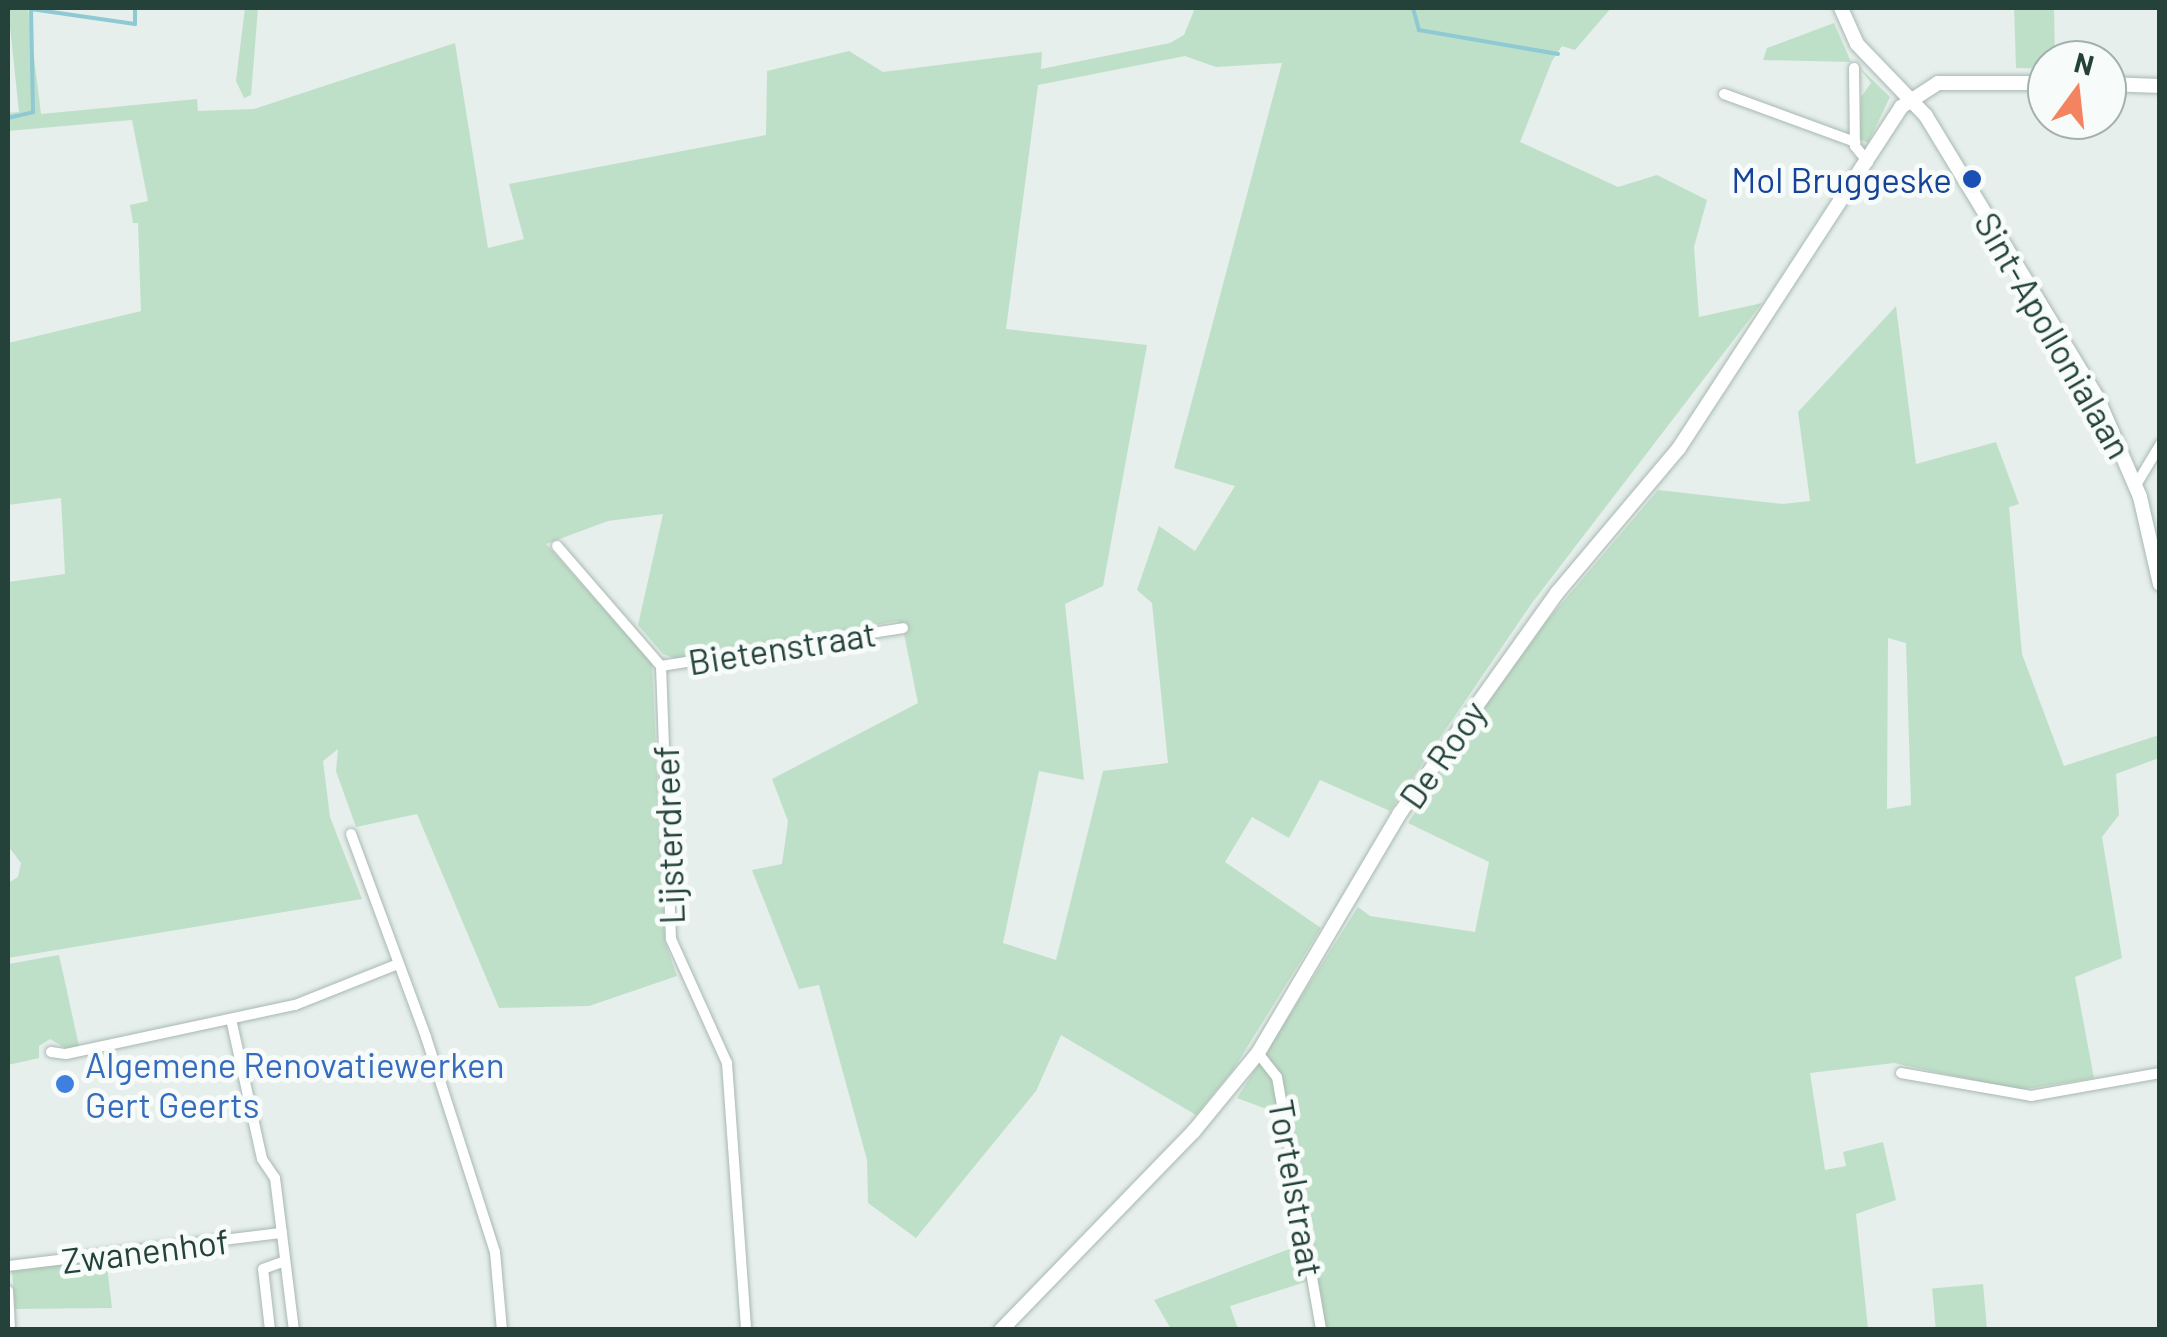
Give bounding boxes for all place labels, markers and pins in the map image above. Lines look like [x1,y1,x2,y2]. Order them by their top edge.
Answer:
place label: Mol Bruggeske [1731,158,1952,200]
marker: Mol Bruggeske [1961,168,1983,190]
place label: Algemene Renovatiewerken Gert Geerts [85,1043,505,1125]
marker: Algemene Renovatiewerken Gert Geerts [54,1073,76,1095]

